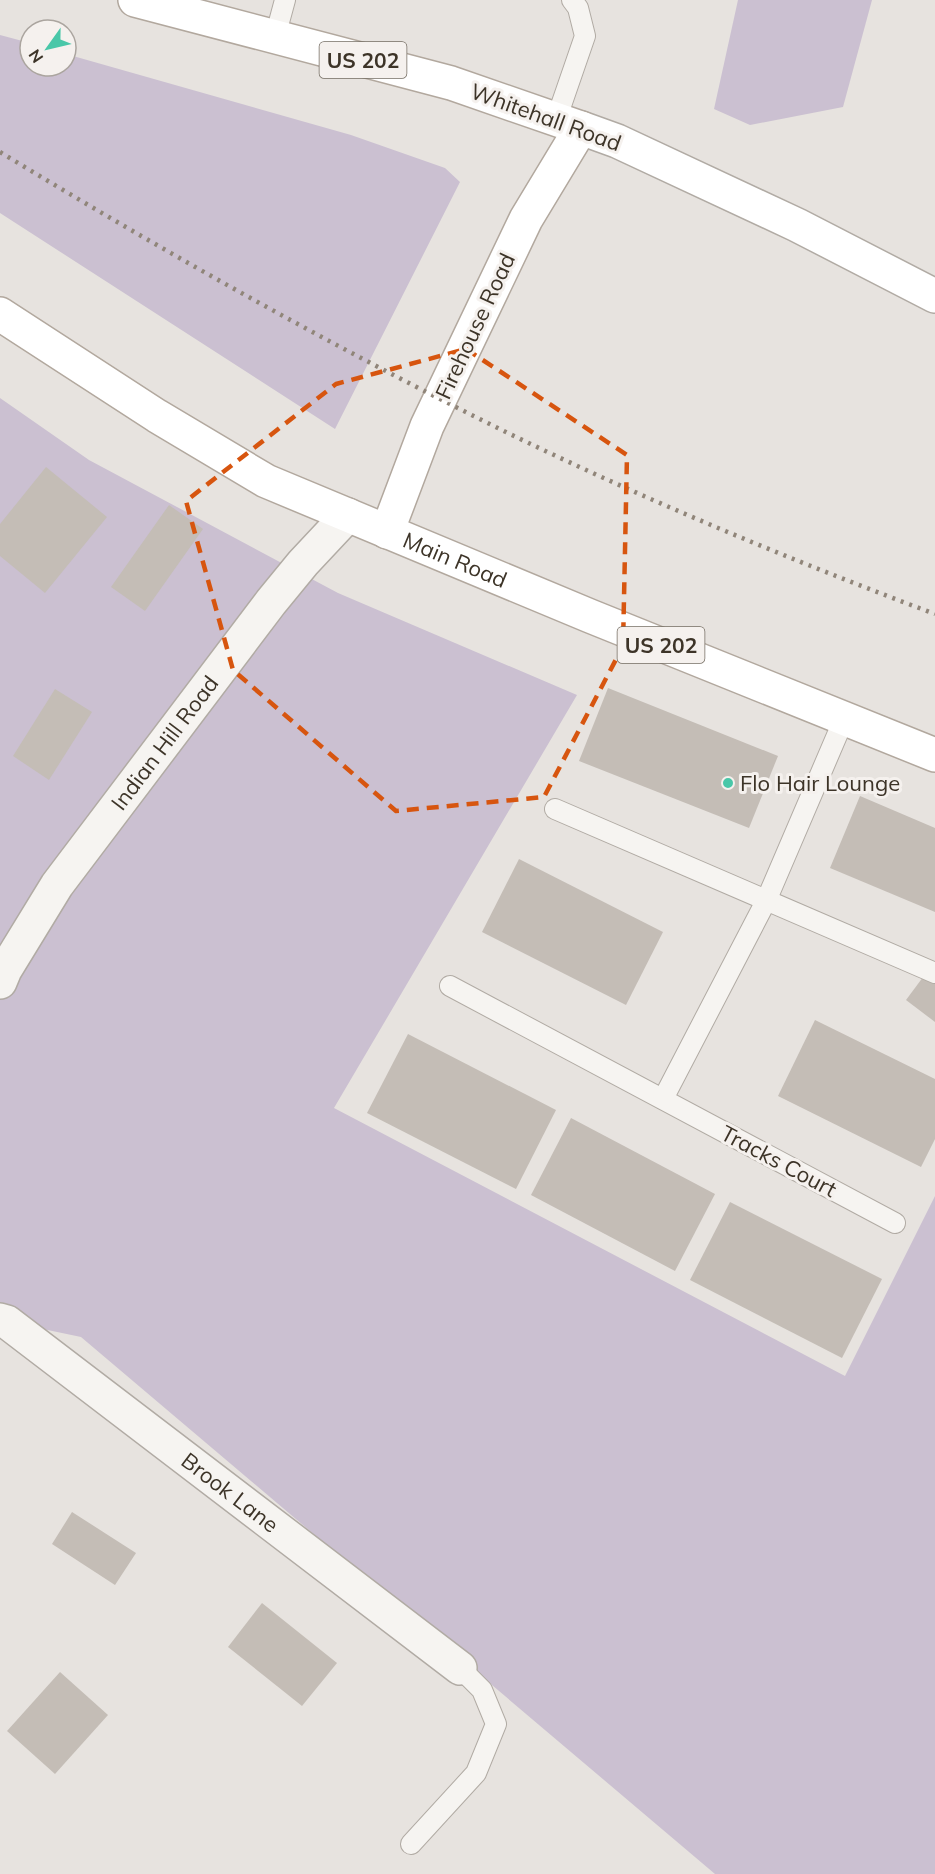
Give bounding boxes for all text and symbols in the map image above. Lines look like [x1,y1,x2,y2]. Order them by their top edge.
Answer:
north arrow [18,18,78,78]
road number: US 202 [320,42,406,78]
text: N [24,46,47,67]
street label: Whitehall Road [467,77,625,157]
street label: Firehouse Road [429,248,521,404]
street label: Main Road [399,526,511,594]
road number: US 202 [618,627,704,663]
street label: Indian Hill Road [105,670,224,815]
place label: Flo Hair Lounge [740,769,900,797]
marker: Flo Hair Lounge [721,776,735,790]
street label: Tracks Court [716,1119,842,1203]
street label: Brook Lane [176,1446,284,1538]

